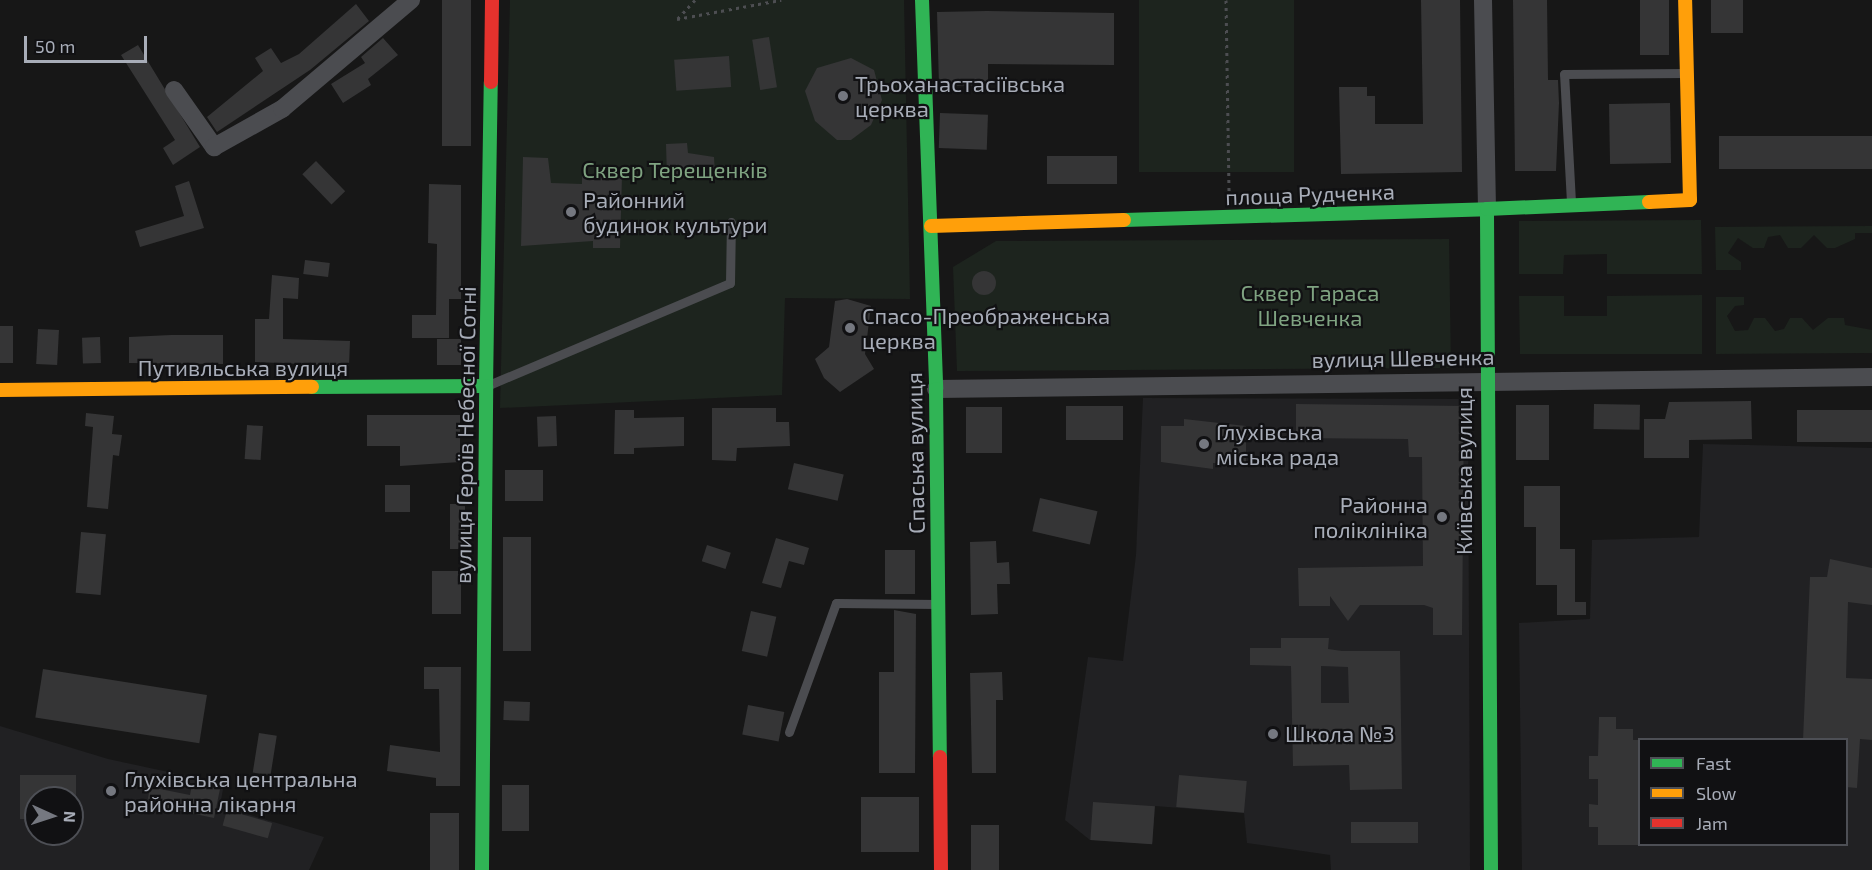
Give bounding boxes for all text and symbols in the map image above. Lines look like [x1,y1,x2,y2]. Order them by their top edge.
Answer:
scale bar [27,24,150,62]
text: 50 m [35,35,75,57]
place label: Трьоханастасіївська церква [855,70,1065,122]
marker: Трьоханастасіївська церква [836,89,850,103]
park label: Сквер Терещенків [582,157,768,183]
street label: площа Рудченка [1225,178,1395,210]
place label: Районний будинок культури [583,186,767,237]
marker: Районний будинок культури [564,205,578,219]
park label: Сквер Тараса Шевченка [1241,279,1379,330]
street label: вулиця Героїв Небесної Сотні [449,286,481,584]
place label: Спасо-Преображенська церква [862,302,1110,354]
marker: Спасо-Преображенська церква [843,321,857,335]
street label: вулиця Шевченка [1311,343,1495,373]
street label: Путивльська вулиця [138,355,348,381]
street label: Спаська вулиця [900,372,930,534]
street label: Київська вулиця [1451,387,1477,555]
place label: Глухівська міська рада [1216,418,1339,470]
marker: Глухівська міська рада [1197,437,1211,451]
place label: Районна поліклініка [1313,491,1428,542]
marker: Районна поліклініка [1433,508,1451,526]
place label: Школа №3 [1285,721,1395,747]
marker: Школа №3 [1266,727,1280,741]
legend [1638,738,1848,846]
text: Fast [1696,752,1731,774]
place label: Глухівська центральна районна лікарня [124,765,358,816]
marker: Глухівська центральна районна лікарня [102,782,120,800]
text: Slow [1696,782,1736,804]
north arrow [24,786,84,846]
text: N [61,811,80,823]
text: Jam [1696,812,1728,834]

